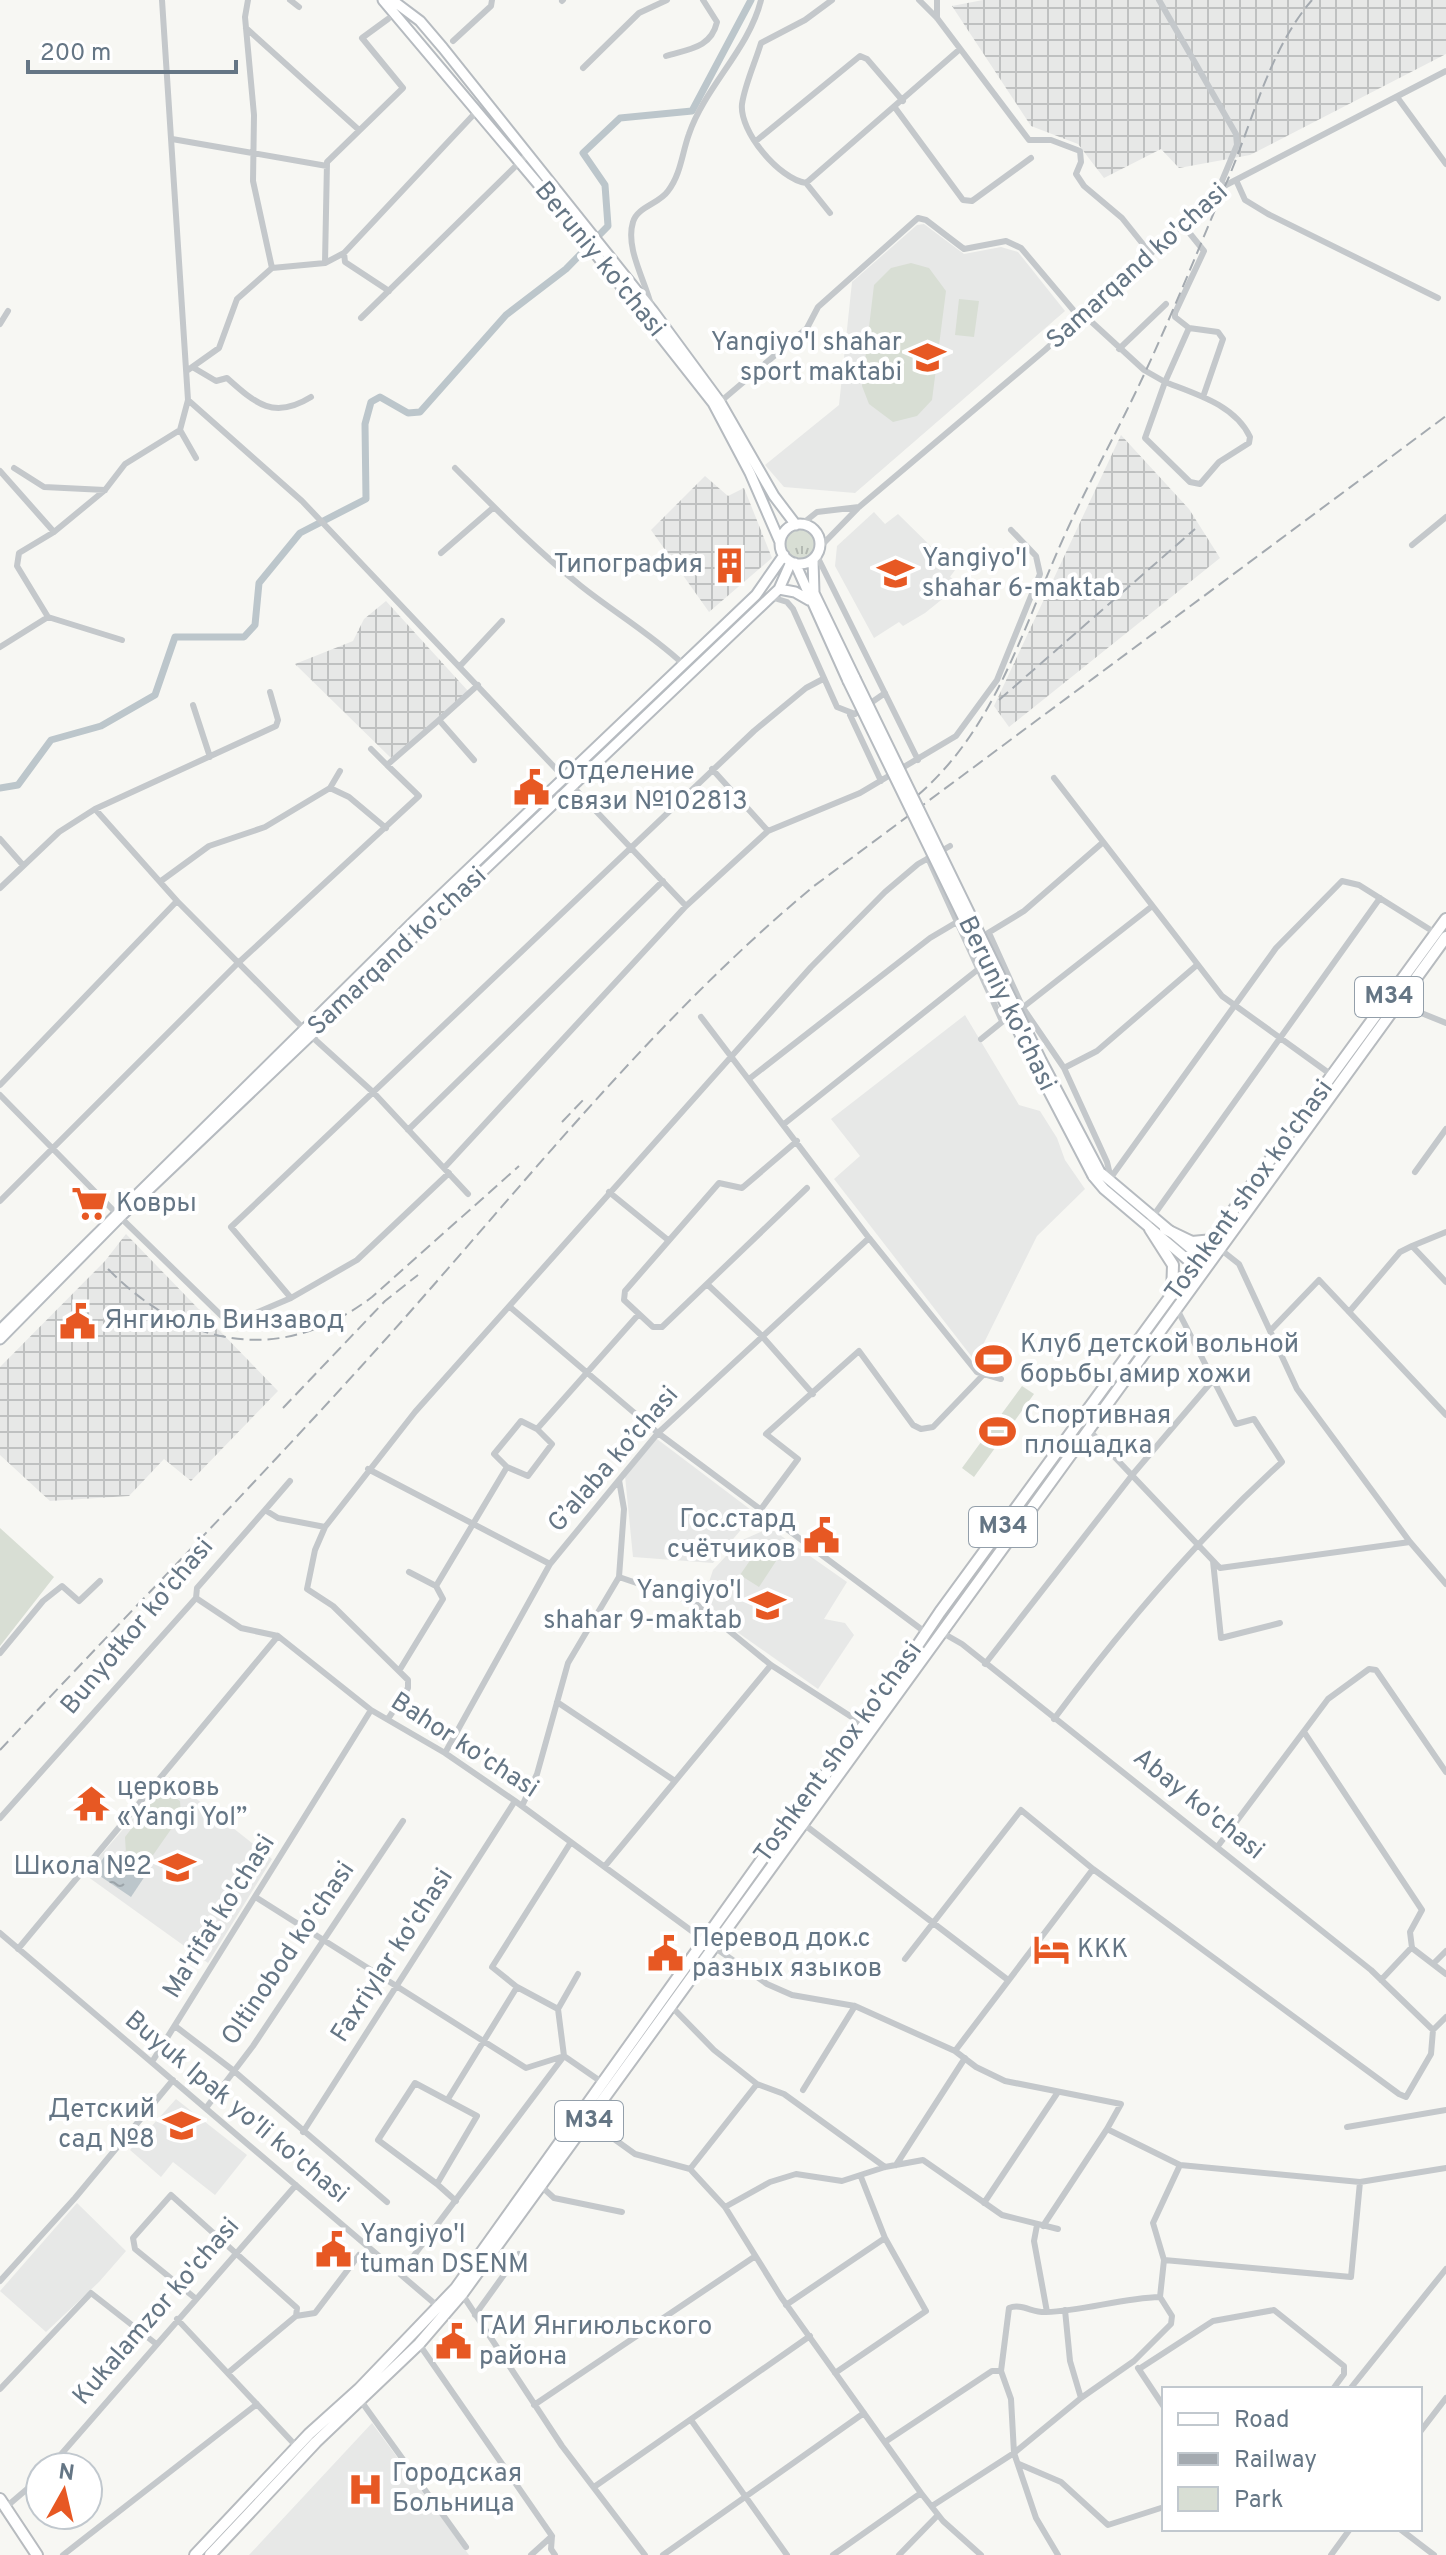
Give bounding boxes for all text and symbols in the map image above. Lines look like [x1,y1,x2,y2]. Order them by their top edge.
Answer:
scale bar [28,24,236,74]
text: 200 m [40,39,111,69]
street label: Beruniy ko'chasi [526,176,672,344]
street label: Samarqand ko'chasi [1040,177,1236,357]
place label: Yangiyo'l shahar sport maktabi [711,327,902,390]
school or university icon: Yangiyo'l shahar sport maktabi [909,339,947,377]
place label: Yangiyo'l shahar 6-maktab [922,543,1121,606]
building icon: Типография [710,546,748,584]
place label: Типография [554,549,703,582]
school or university icon: Yangiyo'l shahar 6-maktab [877,555,915,593]
place label: Отделение связи №102813 [557,756,748,819]
public building icon: Отделение связи №102813 [512,768,550,806]
street label: Samarqand ko'chasi [301,860,495,1044]
street label: Beruniy ko'chasi [949,911,1063,1097]
road number: M34 [1355,977,1423,1017]
street label: Toshkent shox ko'chasi [1159,1074,1341,1308]
supermarket icon: Ковры [71,1185,109,1223]
place label: Ковры [116,1188,197,1221]
public building icon: Янгиюль Винзавод [59,1302,97,1340]
place label: Янгиюль Винзавод [104,1305,344,1338]
place label: Клуб детской вольной борьбы амир хожи [1020,1329,1299,1392]
sports icon: Клуб детской вольной борьбы амир хожи [975,1341,1013,1379]
street label: G’alaba ko’chasi [541,1380,687,1540]
place label: Спортивная площадка [1024,1400,1171,1463]
sports icon: Спортивная площадка [979,1412,1017,1450]
place label: Гос.стард счётчиков [667,1504,796,1567]
road number: M34 [969,1507,1037,1547]
public building icon: Гос.стард счётчиков [803,1516,841,1554]
street label: Bunyotkor ko'chasi [54,1532,222,1722]
place label: Yangiyo'l shahar 9-maktab [543,1575,742,1638]
school or university icon: Yangiyo'l shahar 9-maktab [749,1587,787,1625]
street label: Toshkent shox ko'chasi [748,1636,930,1870]
street label: Bahor ko'chasi [384,1686,544,1806]
street label: Abay ko'chasi [1126,1742,1270,1868]
place label: церковь «Yangi Yol” [117,1772,247,1835]
temple icon: церковь «Yangi Yol” [72,1784,110,1822]
street label: Ma'rifat ko'chasi [156,1829,284,2005]
school or university icon: Школа №2 [159,1848,197,1886]
place label: Школа №2 [14,1851,152,1884]
street label: Oltinobod ko'chasi [215,1856,363,2052]
street label: Faxriylar ko'chasi [324,1863,462,2049]
place label: Перевод док.с разных языков [692,1923,882,1986]
hotel icon: ККК [1032,1931,1070,1969]
place label: ККК [1077,1934,1128,1967]
public building icon: Перевод док.с разных языков [647,1935,685,1973]
street label: Buyuk Ipak yo'li ko'chasi [117,2004,355,2212]
place label: Детский сад №8 [48,2094,155,2157]
road number: M34 [555,2101,623,2141]
school or university icon: Детский сад №8 [162,2106,200,2144]
street label: Kukalamzor ko'chasi [66,2211,248,2413]
place label: Yangiyo'l tuman DSENM [360,2219,529,2282]
public building icon: Yangiyo'l tuman DSENM [315,2231,353,2269]
place label: ГАИ Янгиюльского района [479,2311,712,2374]
public building icon: ГАИ Янгиюльского района [434,2323,472,2361]
legend [1162,2387,1422,2531]
text: Road [1234,2406,1290,2436]
text: Railway [1234,2446,1317,2476]
north arrow [24,2451,104,2531]
place label: Городская Больница [392,2458,522,2521]
text: N [57,2459,76,2488]
hospital icon: Городская Больница [347,2470,385,2508]
text: Park [1234,2486,1284,2516]

